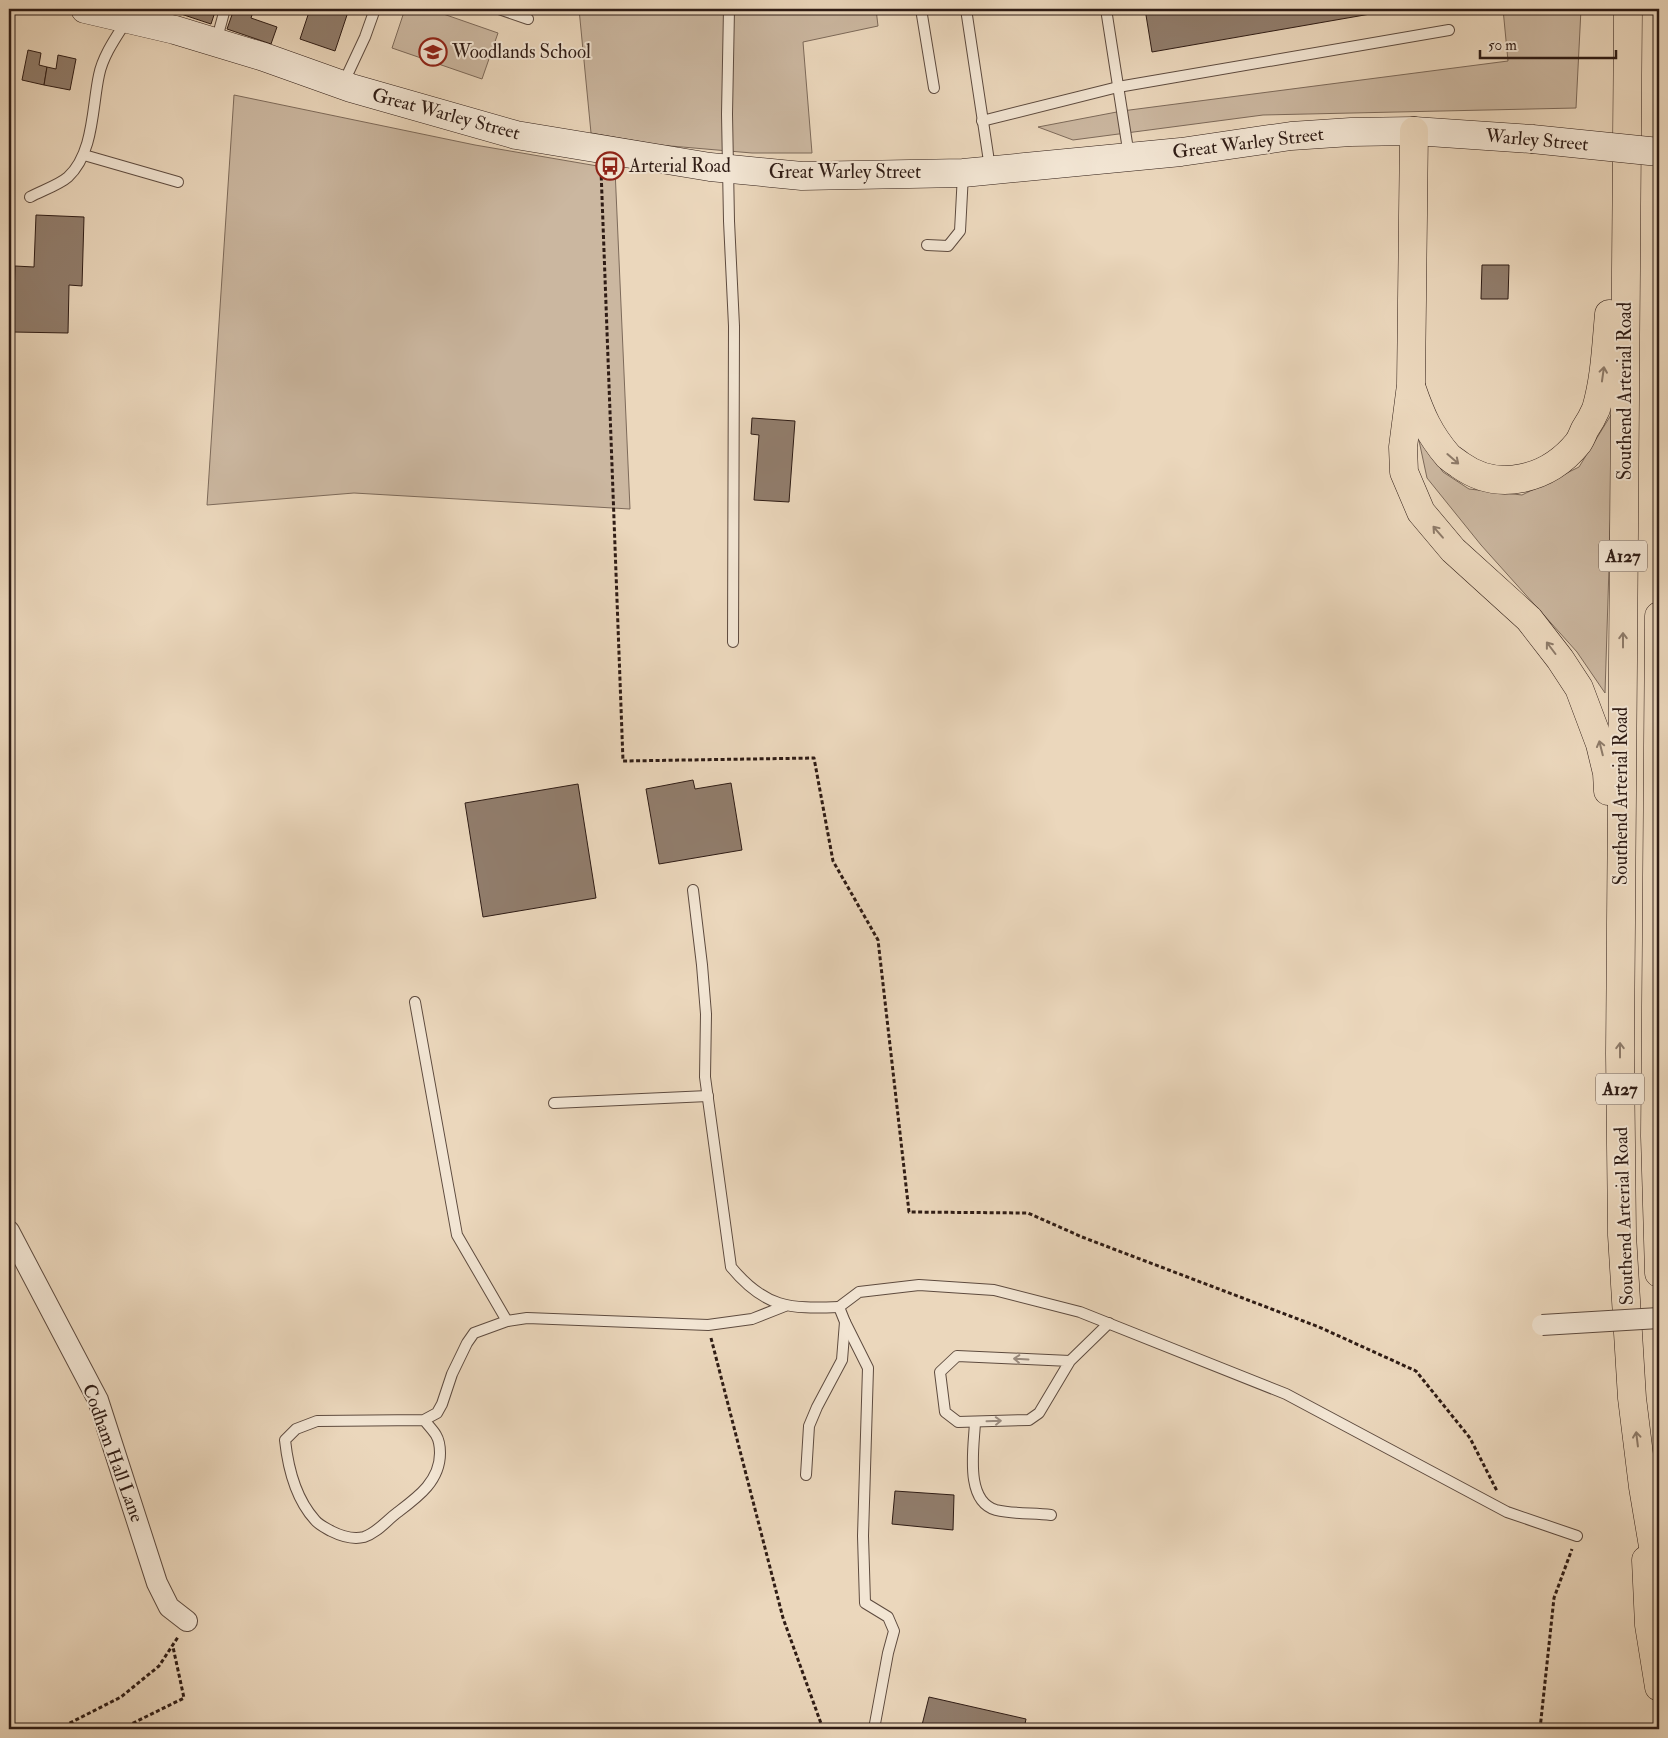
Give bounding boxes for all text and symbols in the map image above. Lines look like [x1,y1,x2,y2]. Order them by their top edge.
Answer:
scale bar [1480,28,1617,60]
text: 50 m [1488,36,1517,55]
school or university icon: Woodlands School [418,37,448,67]
place label: Woodlands School [451,40,591,64]
street label: Great Warley Street [369,83,523,145]
street label: Great Warley Street [1171,122,1325,164]
street label: Warley Street [1483,123,1590,156]
bus stop icon: Arterial Road [595,151,625,181]
place label: Arterial Road [628,154,731,178]
street label: Great Warley Street [769,160,921,184]
street label: Southend Arterial Road [1613,301,1637,480]
one-way arrow [1598,367,1608,383]
one-way arrow [1446,453,1459,464]
one-way arrow [1432,526,1443,539]
road number: A127 [1599,540,1647,572]
one-way arrow [1618,632,1627,648]
one-way arrow [1546,641,1556,655]
street label: Southend Arterial Road [1609,706,1633,885]
one-way arrow [1596,741,1605,757]
one-way arrow [1615,1042,1625,1058]
road number: A127 [1596,1074,1644,1104]
street label: Southend Arterial Road [1609,1126,1639,1306]
one-way arrow [1013,1354,1029,1363]
street label: Codham Hall Lane [77,1381,149,1525]
one-way arrow [985,1416,1001,1426]
one-way arrow [1632,1431,1642,1447]

